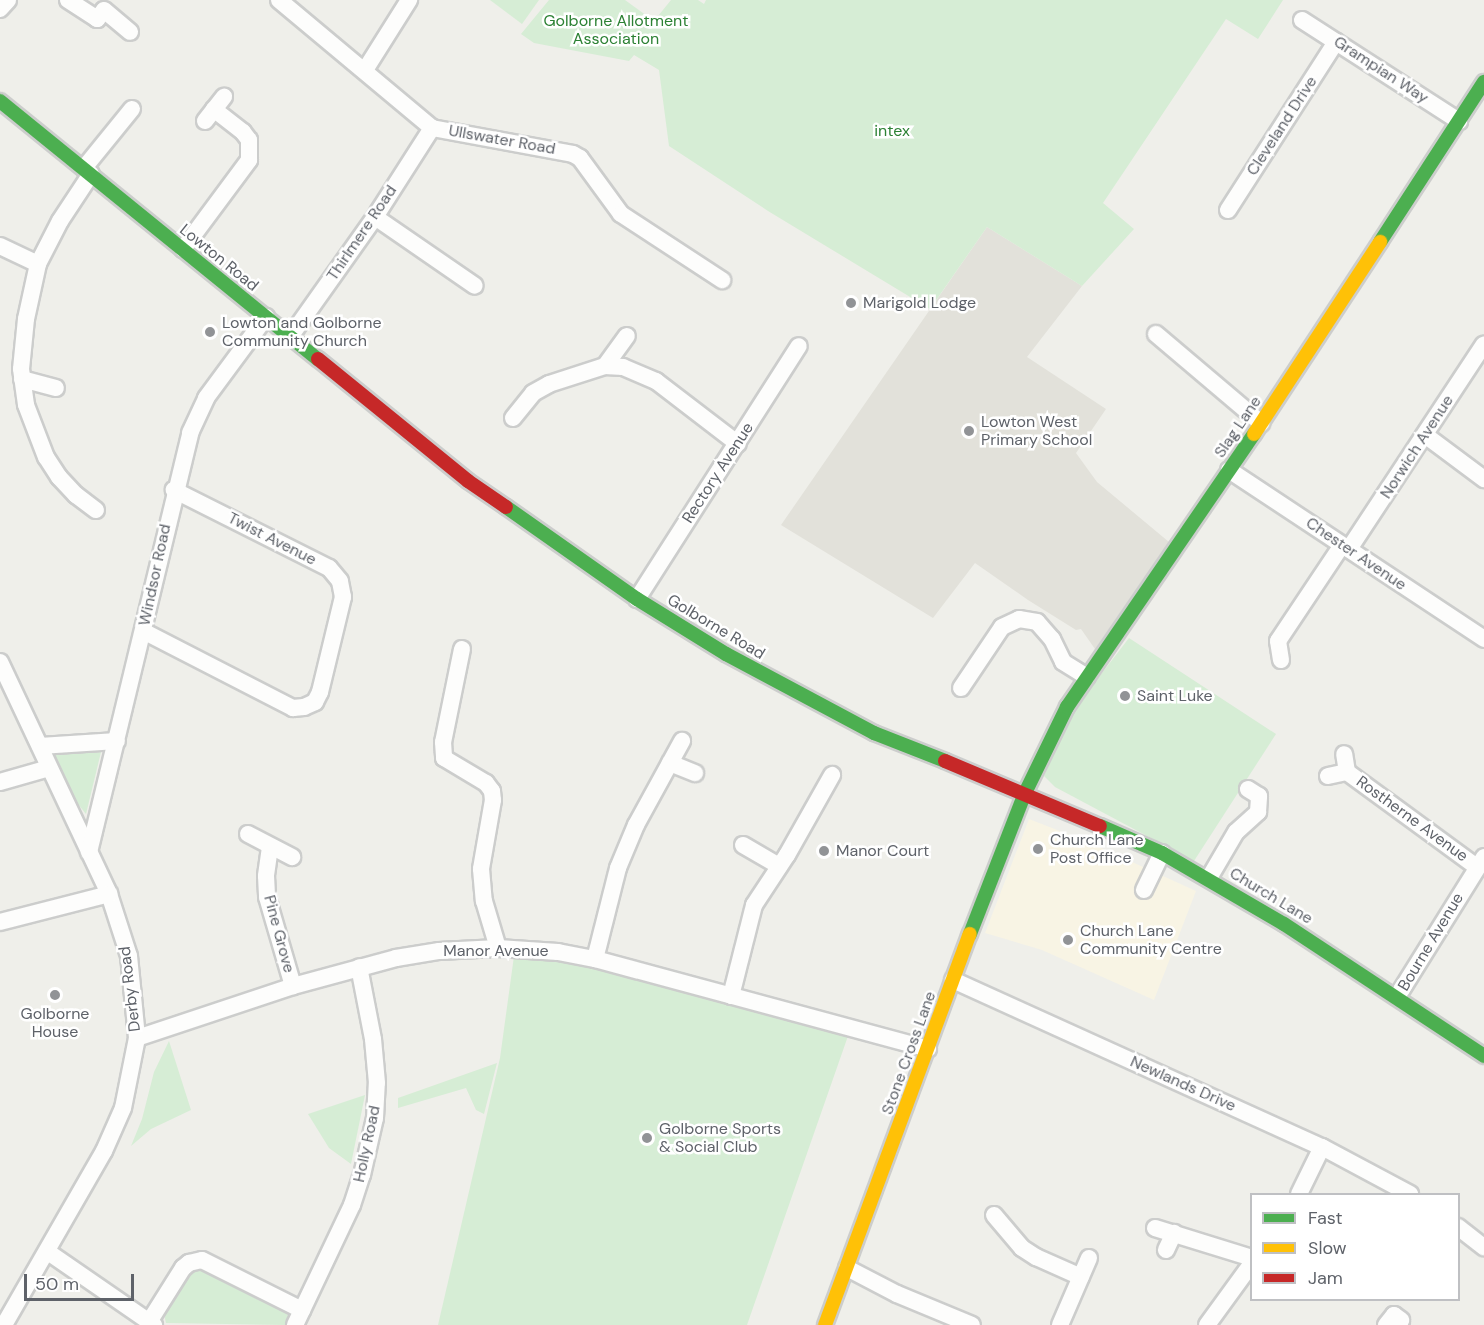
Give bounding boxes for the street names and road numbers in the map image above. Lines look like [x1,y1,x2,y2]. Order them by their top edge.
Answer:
street label: Grampian Way [1330,32,1432,108]
street label: Cleveland Drive [1243,73,1321,179]
street label: Ullswater Road [447,121,557,159]
street label: Thirlmere Road [323,182,401,284]
street label: Lowton Road [176,220,262,296]
street label: Norwich Avenue [1376,392,1458,502]
street label: Slag Lane [1210,393,1266,461]
street label: Rectory Avenue [678,419,758,527]
street label: Twist Avenue [225,508,319,570]
street label: Chester Avenue [1302,513,1410,595]
street label: Windsor Road [135,522,175,628]
street label: Golborne Road [664,590,768,664]
street label: Rostherne Avenue [1352,772,1472,866]
street label: Church Lane [1226,864,1316,928]
street label: Bourne Avenue [1394,889,1468,995]
street label: Pine Grove [259,893,299,975]
street label: Manor Avenue [443,941,549,961]
street label: Derby Road [115,945,145,1033]
street label: Stone Cross Lane [878,989,940,1117]
street label: Newlands Drive [1127,1052,1239,1116]
street label: Holly Road [350,1104,384,1184]

